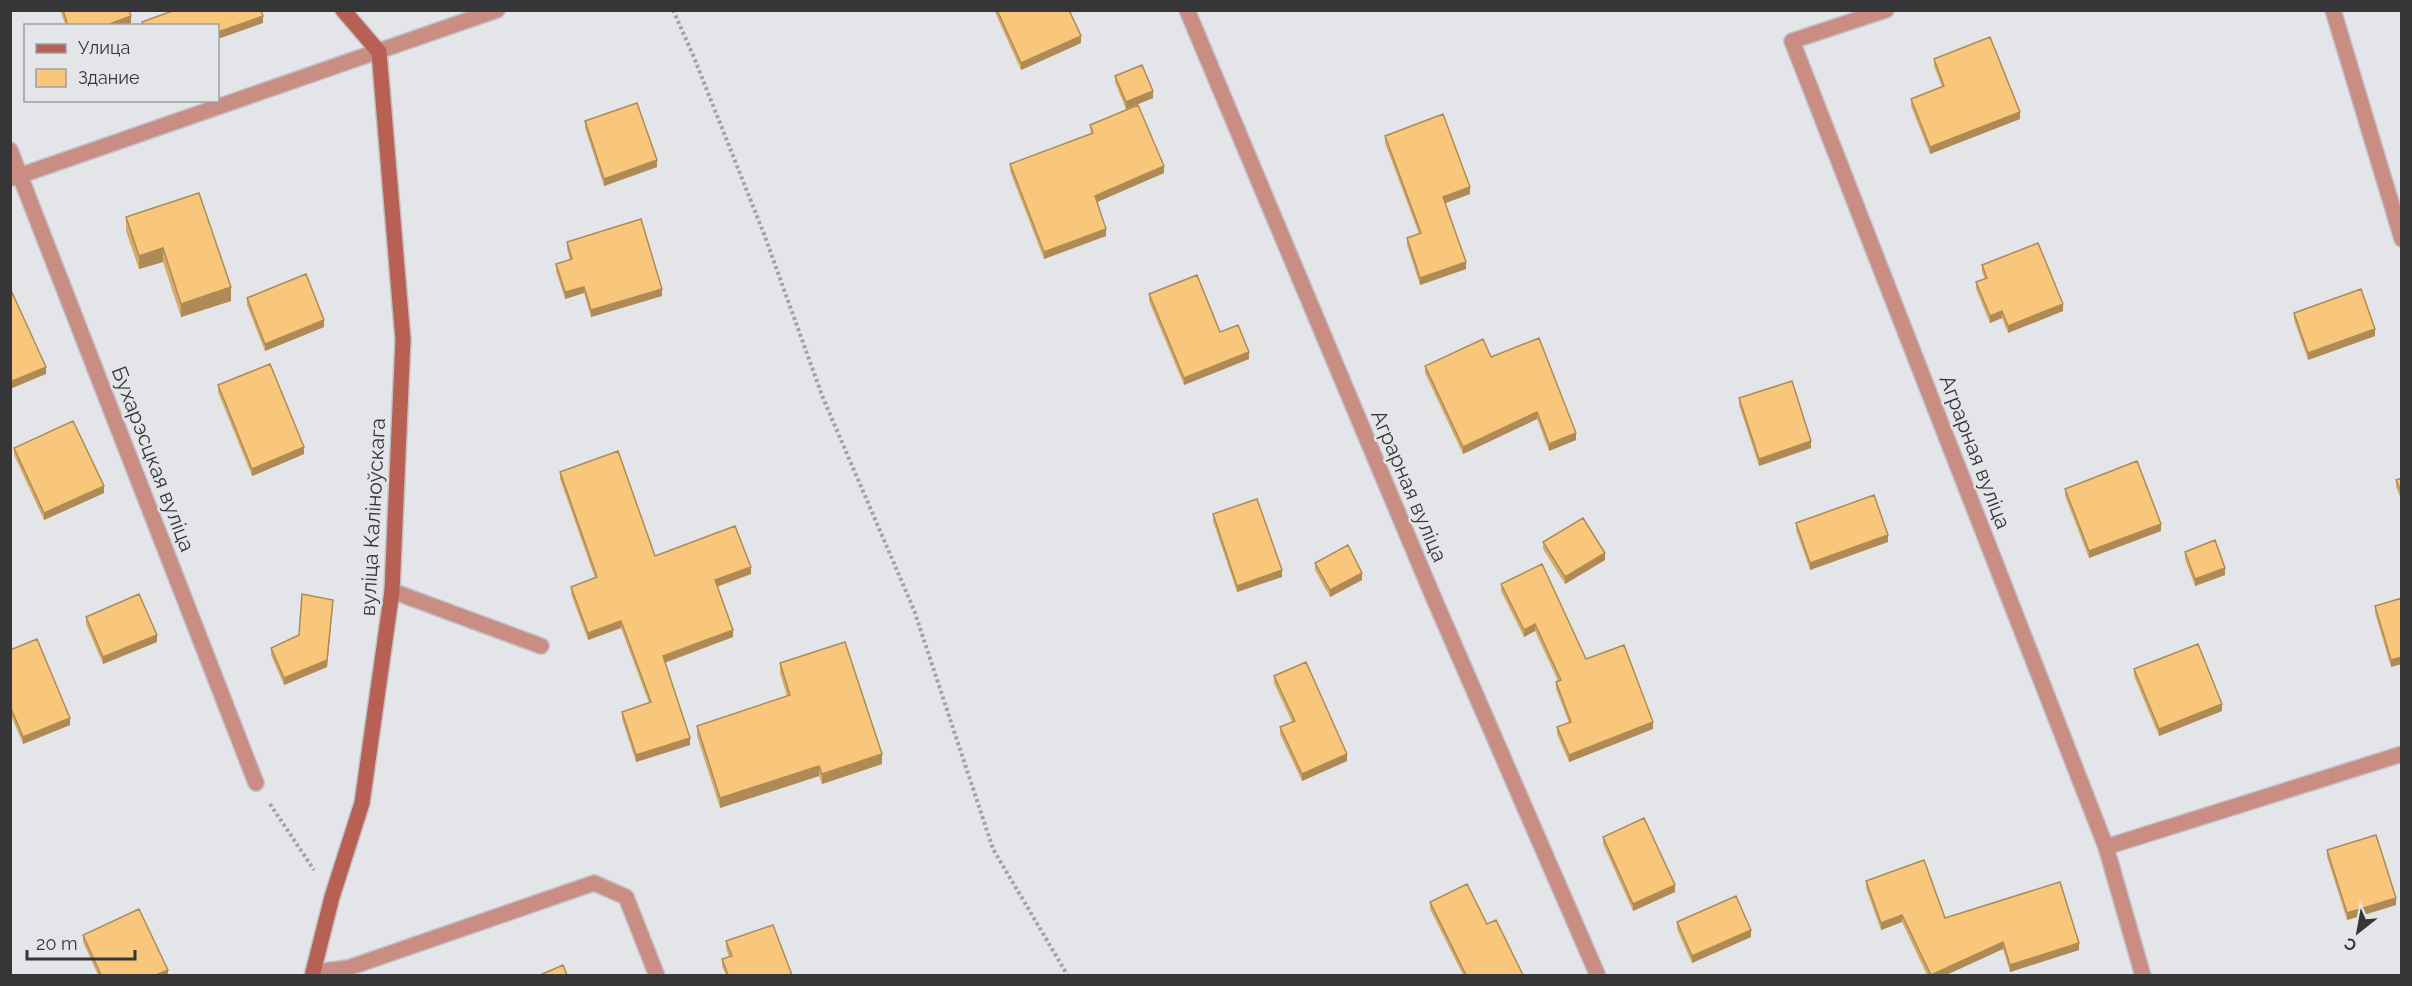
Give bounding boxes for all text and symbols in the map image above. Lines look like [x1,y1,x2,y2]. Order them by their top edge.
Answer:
legend [24,24,219,102]
text: Улица [78,37,130,58]
text: Здание [78,67,140,88]
street label: Бухарэсцкая вуліца [107,363,200,555]
street label: Аграрная вуліца [1935,371,2016,532]
street label: Аграрная вуліца [1366,406,1453,566]
street label: вуліца Каліноўскага [355,417,390,617]
north arrow [2328,902,2388,962]
scale bar [27,923,135,961]
text: 20 m [36,933,78,954]
text: С [2341,933,2360,955]

